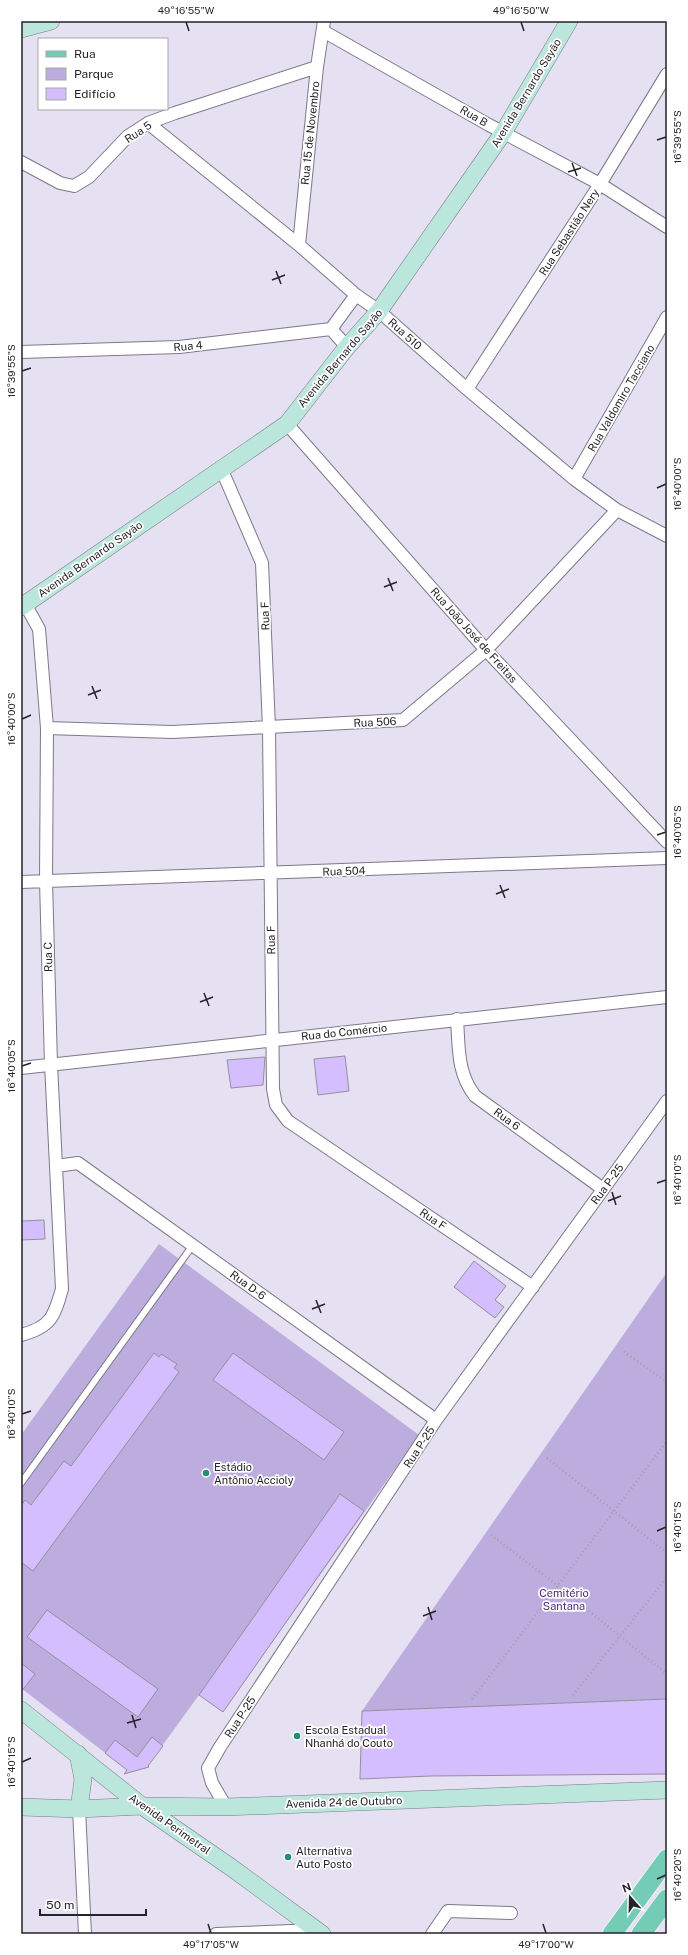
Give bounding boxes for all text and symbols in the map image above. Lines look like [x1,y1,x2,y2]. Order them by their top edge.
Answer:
text: 49°16'55"W [158,4,215,16]
text: 49°16'50"W [493,4,550,16]
street label: Avenida Bernardo Sayão [489,37,563,149]
legend [38,38,168,110]
text: Rua [74,47,96,61]
text: Parque [74,67,114,81]
street label: Rua 15 de Novembro [299,80,321,186]
text: Edifício [74,87,116,101]
street label: Rua B [458,103,490,129]
text: 16°39'55"S [671,110,683,164]
street label: Rua 5 [122,119,154,145]
street label: Rua Sebastião Nery [537,186,602,278]
street label: Avenida Bernardo Sayão [295,306,385,410]
street label: Rua 510 [386,316,424,352]
street label: Rua 4 [173,339,203,353]
street label: Rua Valdomiro Tacciano [585,342,657,454]
text: 16°39'55"S [5,344,17,398]
text: 16°40'00"S [671,457,683,510]
street label: Avenida Bernardo Sayão [36,518,144,600]
street label: Rua João José de Freitas [428,585,520,685]
street label: Rua F [258,601,272,631]
text: 16°40'00"S [5,692,17,745]
street label: Rua 506 [353,715,397,729]
text: 16°40'05"S [671,805,683,859]
street label: Rua 504 [322,864,366,878]
street label: Rua F [265,925,277,955]
street label: Rua C [42,942,54,972]
street label: Rua do Comércio [300,1022,388,1042]
text: 16°40'05"S [5,1039,17,1093]
street label: Rua 6 [492,1106,523,1133]
text: 16°40'10"S [671,1154,683,1205]
street label: Rua P-25 [588,1161,626,1207]
street label: Rua F [418,1206,448,1232]
street label: Rua D-6 [228,1268,268,1302]
text: 16°40'10"S [5,1388,17,1439]
street label: Rua P-25 [401,1424,437,1470]
place label: Estádio Antônio Accioly [214,1461,294,1486]
marker: Estádio Antônio Accioly [201,1468,211,1478]
text: 16°40'15"S [671,1501,683,1553]
park label: Cemitério Santana [539,1587,589,1612]
street label: Rua P-25 [222,1694,258,1740]
place label: Escola Estadual Nhanhá do Couto [305,1724,393,1749]
marker: Escola Estadual Nhanhá do Couto [292,1731,302,1741]
text: 16°40'15"S [5,1736,17,1788]
street label: Avenida Perimetral [127,1791,213,1857]
street label: Avenida 24 de Outubro [285,1794,403,1810]
place label: Alternativa Auto Posto [296,1845,352,1870]
text: 16°40'20"S [671,1848,683,1901]
marker: Alternativa Auto Posto [283,1852,293,1862]
north arrow [610,1877,650,1917]
text: N [620,1880,633,1895]
scale bar [40,1891,146,1917]
text: 50 m [46,1898,74,1912]
text: 49°17'05"W [183,1938,239,1950]
text: 49°17'00"W [518,1938,574,1950]

